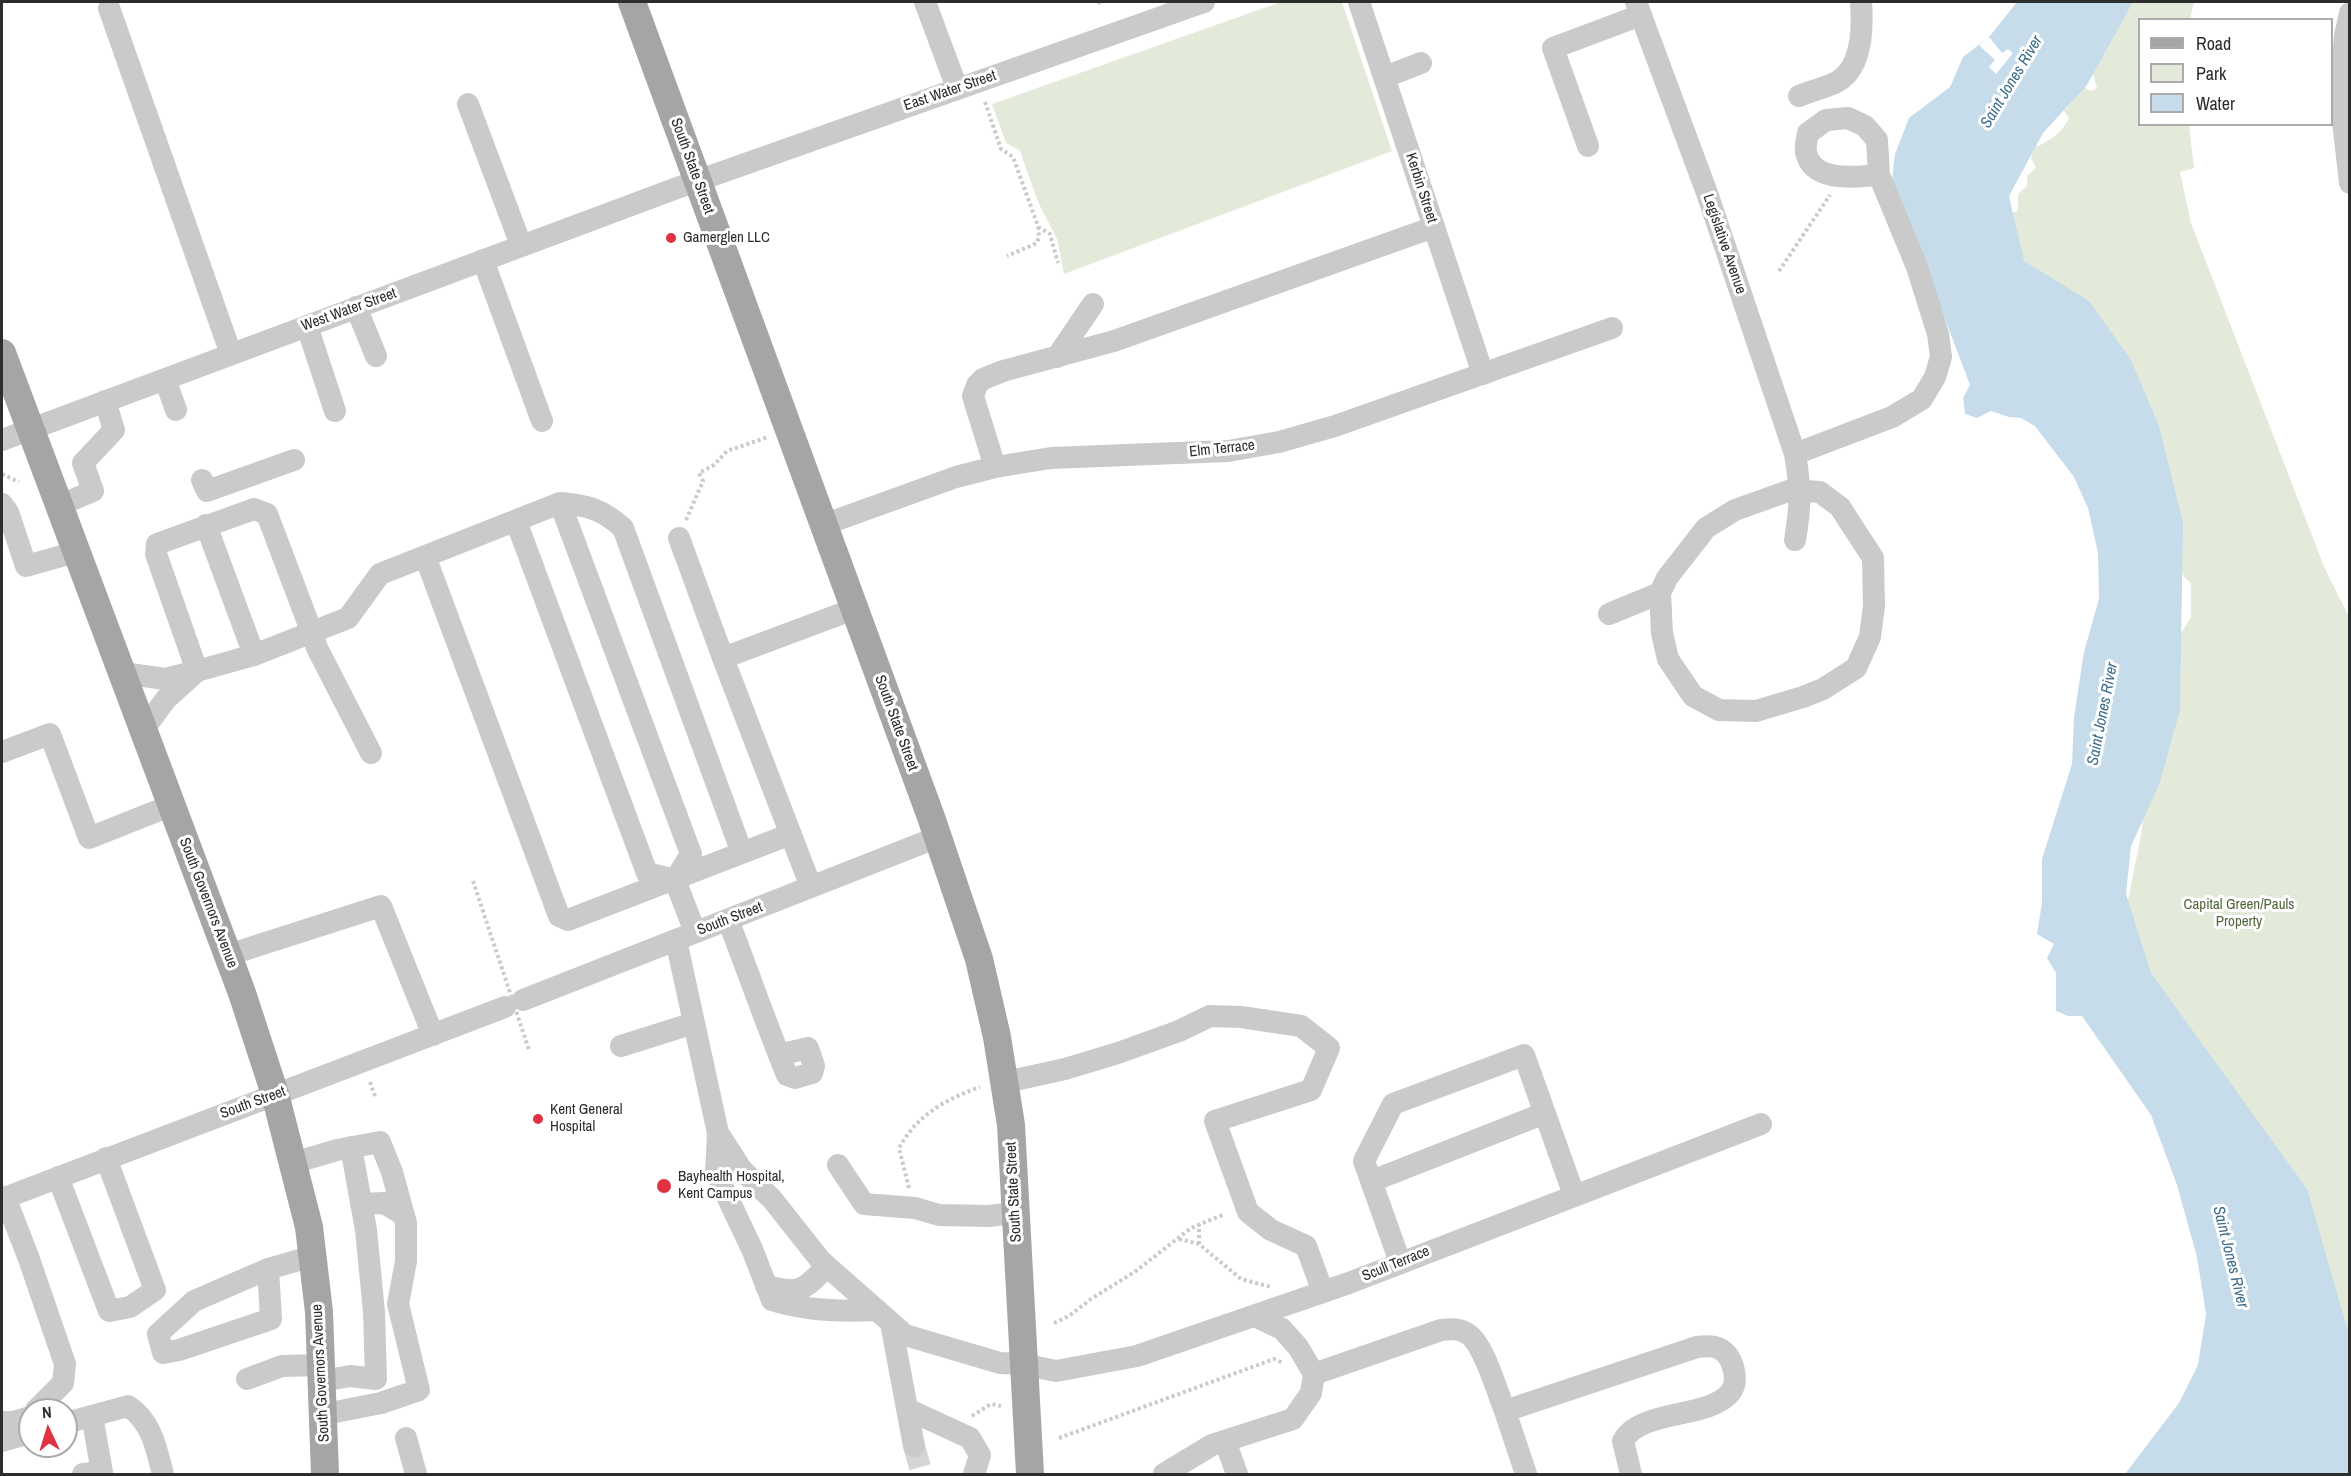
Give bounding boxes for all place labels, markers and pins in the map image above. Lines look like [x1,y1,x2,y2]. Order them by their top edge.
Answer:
place label: Gamerglen LLC [683,229,770,247]
marker: Gamerglen LLC [664,231,678,245]
place label: Kent General Hospital [550,1101,622,1136]
marker: Kent General Hospital [531,1112,545,1126]
place label: Bayhealth Hospital, Kent Campus [678,1168,785,1203]
marker: Bayhealth Hospital, Kent Campus [655,1177,673,1195]

